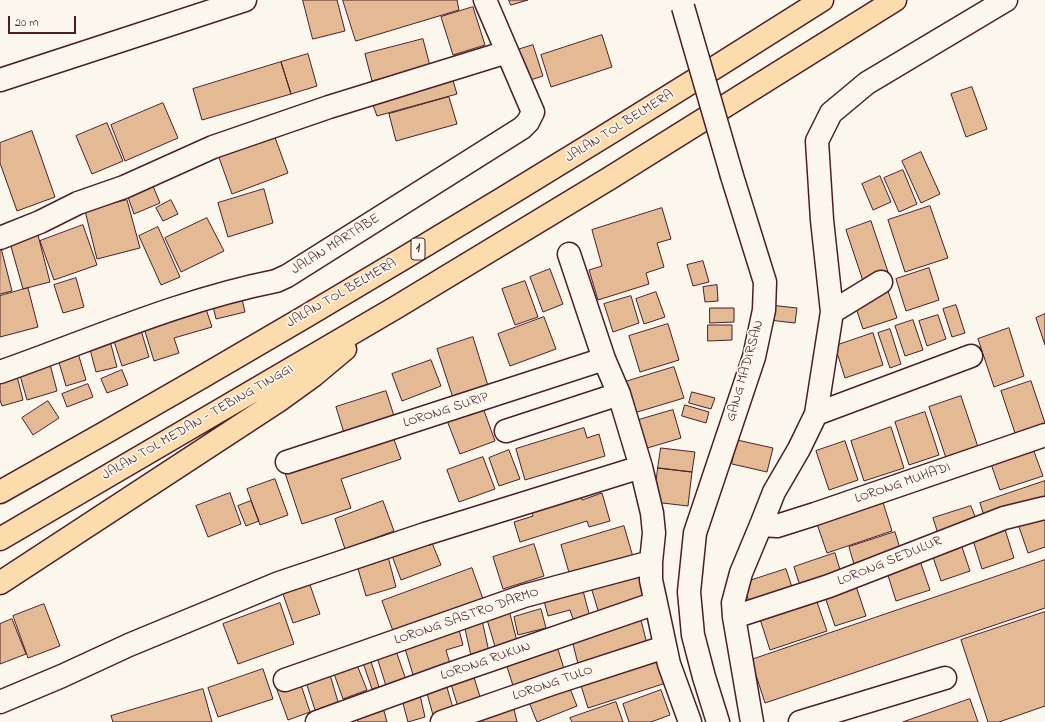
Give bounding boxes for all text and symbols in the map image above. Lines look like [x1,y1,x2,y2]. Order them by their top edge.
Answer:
scale bar [10,8,78,34]
text: 20 m [15,14,38,32]
street label: JALAN TOL BELMERA [563,87,677,167]
street label: JALAN MARTABE [288,211,384,279]
road number: 1 [411,238,425,260]
street label: JALAN TOL BELMERA [284,256,400,332]
street label: GANG MADIRSAN [724,318,768,424]
street label: JALAN TOL MEDAN - TEBING TINGGI [99,361,297,485]
street label: LORONG SURIP [401,389,491,433]
street label: LORONG MUHADI [853,460,953,508]
street label: LORONG SEDULUR [836,533,944,591]
street label: LORONG SASTRO DARMO [392,584,542,650]
street label: LORONG RUKUN [439,639,533,685]
street label: LORONG TULO [511,662,595,706]

